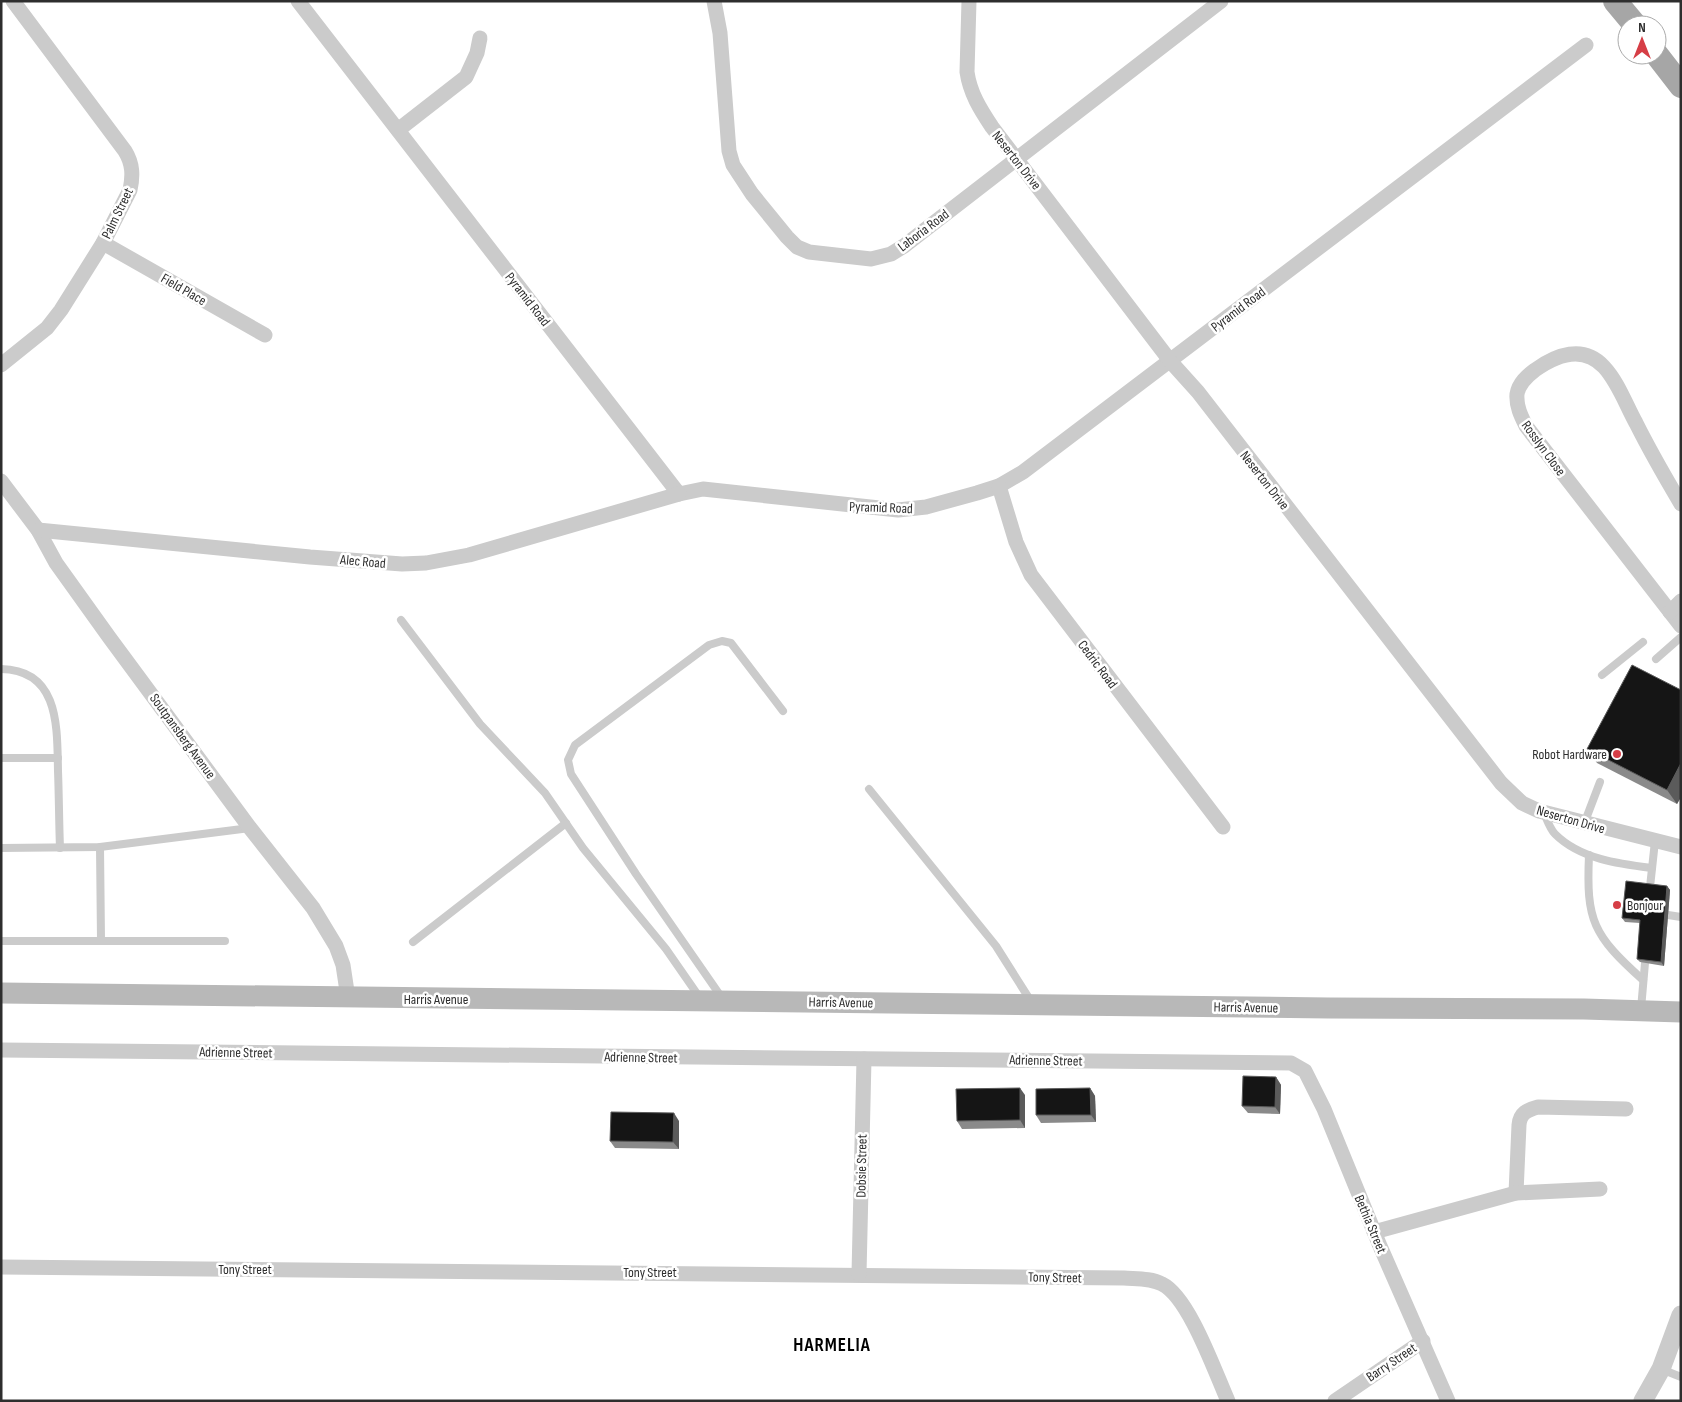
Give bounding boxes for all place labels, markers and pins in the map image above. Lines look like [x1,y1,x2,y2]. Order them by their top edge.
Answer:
place label: Robot Hardware [1532,746,1607,763]
marker: Robot Hardware [1611,748,1623,760]
place label: Bonjour [1627,897,1663,914]
marker: Bonjour [1611,899,1623,911]

